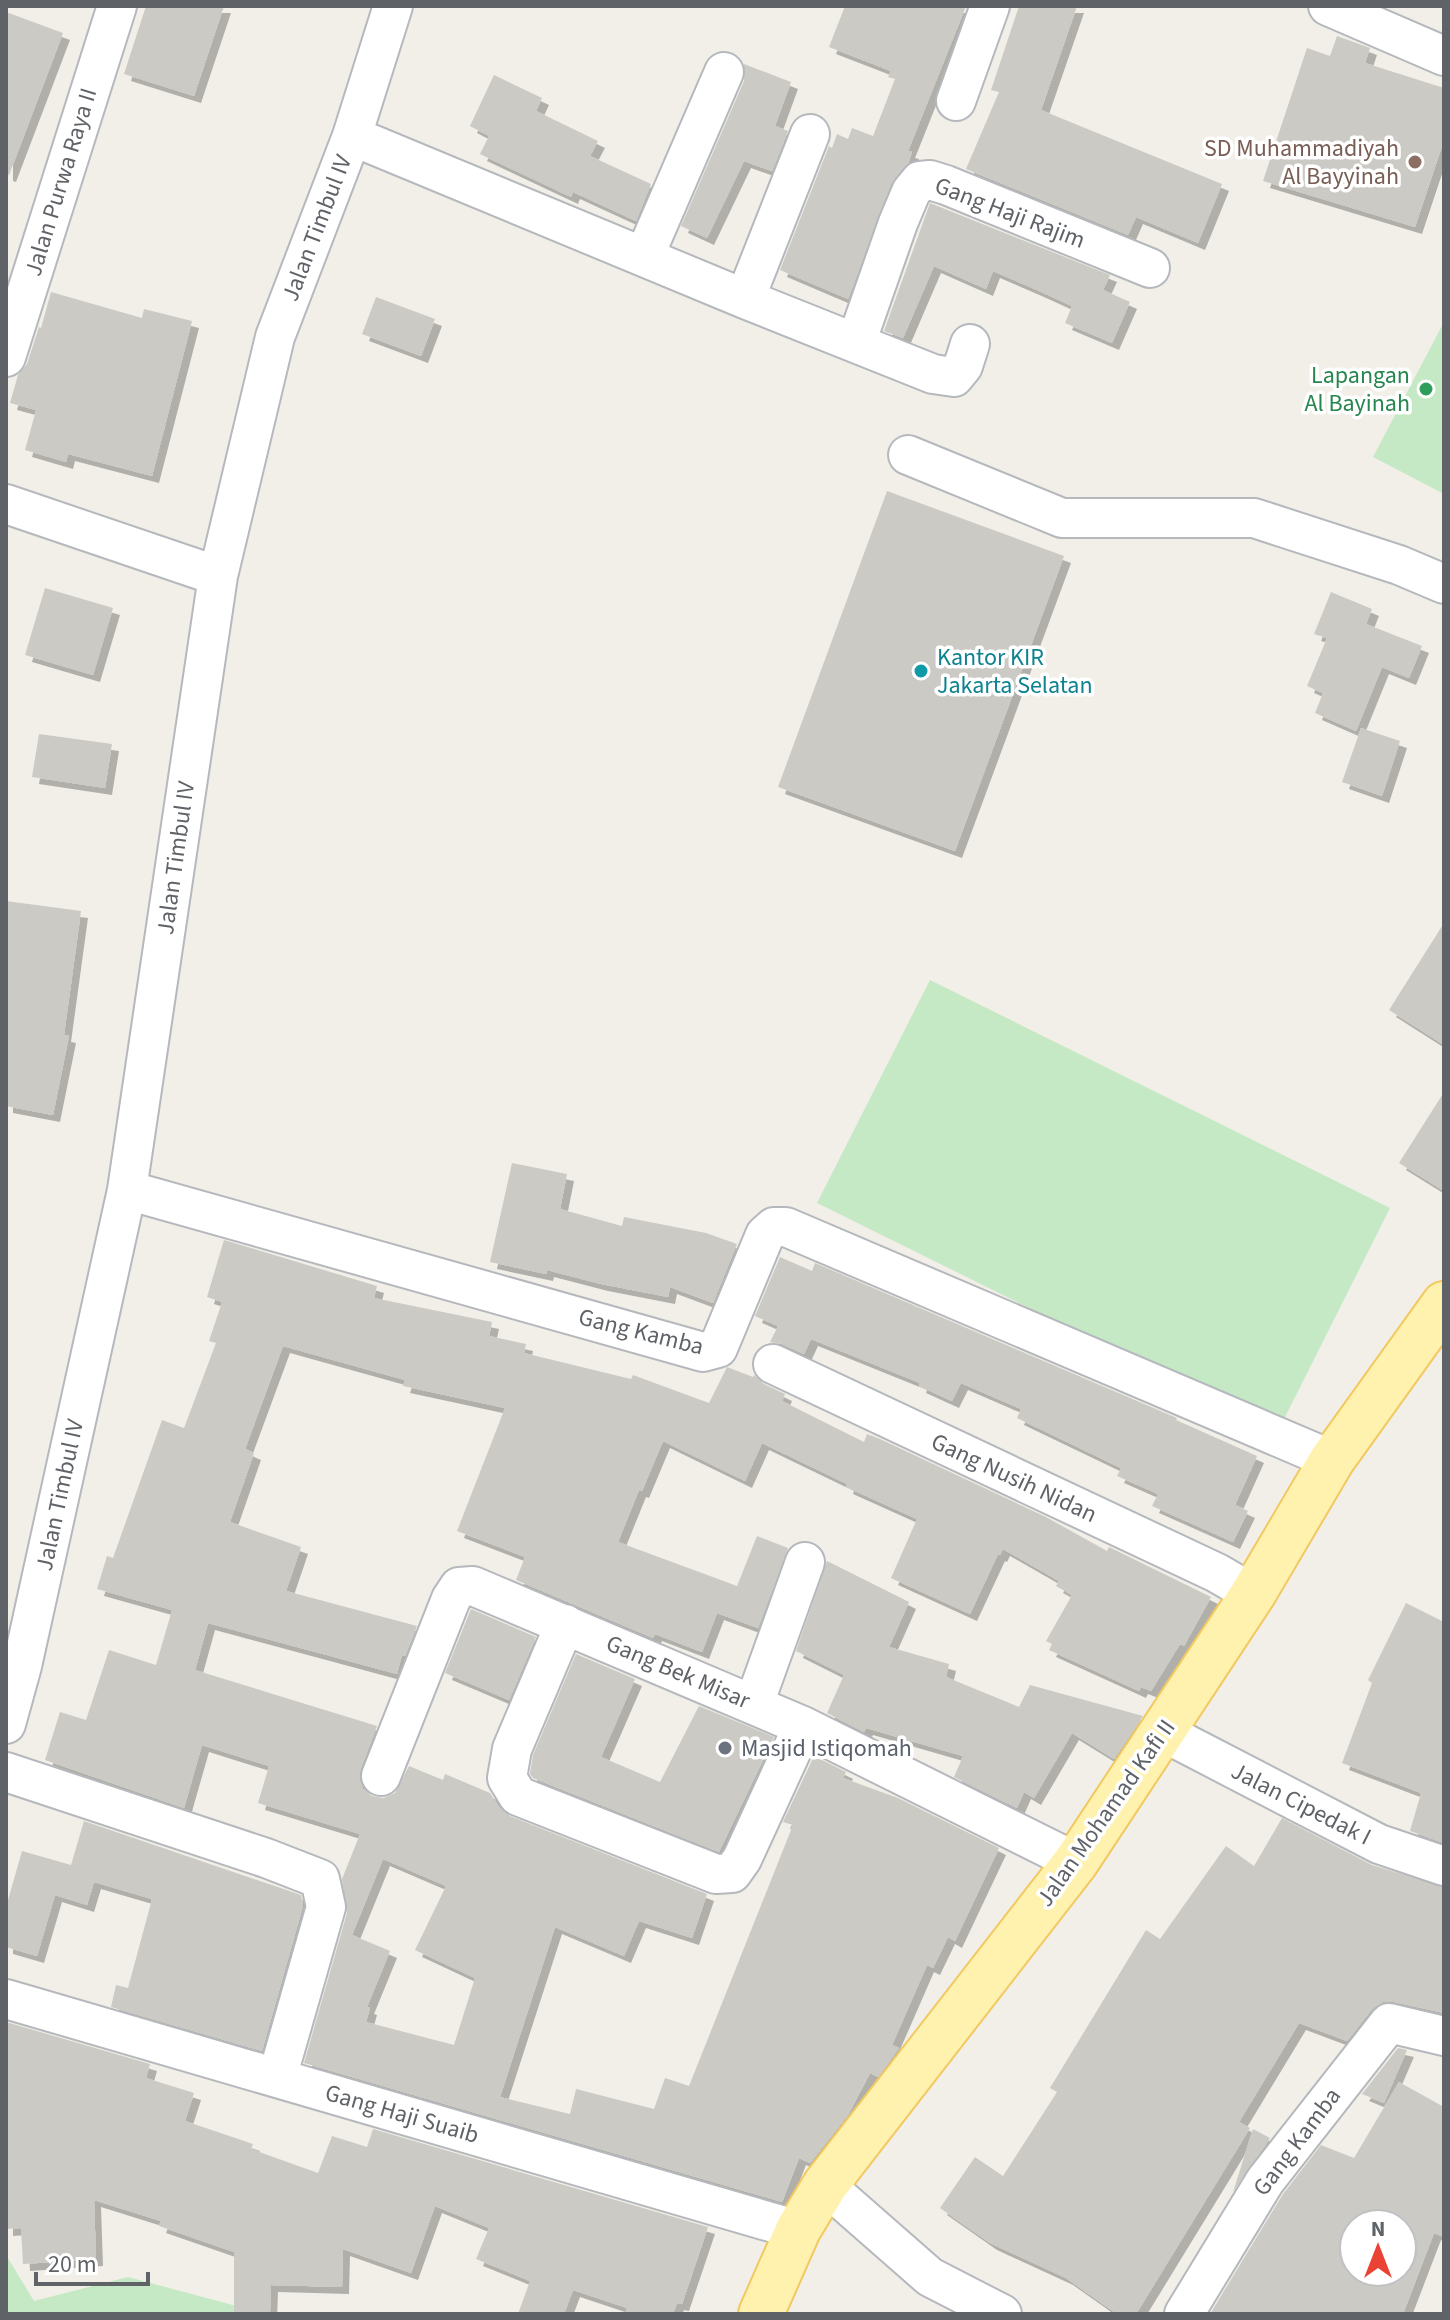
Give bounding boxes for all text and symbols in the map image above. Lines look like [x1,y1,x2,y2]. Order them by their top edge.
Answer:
street label: Jalan Purwa Raya II [16,84,106,280]
place label: SD Muhammadiyah Al Bayyinah [1204,131,1399,194]
street label: Jalan Timbul IV [273,149,361,306]
marker: SD Muhammadiyah Al Bayyinah [1406,153,1424,171]
street label: Gang Haji Rajim [930,168,1090,258]
place label: Lapangan Al Bayinah [1304,358,1410,421]
marker: Lapangan Al Bayinah [1417,380,1435,398]
place label: Kantor KIR Jakarta Selatan [937,640,1093,703]
marker: Kantor KIR Jakarta Selatan [912,662,930,680]
street label: Jalan Timbul IV [148,779,204,937]
street label: Gang Kamba [575,1300,707,1364]
street label: Jalan Timbul IV [27,1415,93,1574]
street label: Gang Nusih Nidan [925,1424,1103,1532]
street label: Gang Bek Misar [601,1626,756,1718]
street label: Jalan Mohamad Kafi II [1028,1712,1184,1914]
place label: Masjid Istiqomah [741,1731,912,1766]
marker: Masjid Istiqomah [716,1739,734,1757]
street label: Jalan Cipedak I [1225,1754,1377,1854]
street label: Gang Haji Suaib [321,2075,483,2153]
street label: Gang Kamba [1245,2080,1349,2204]
north arrow [1338,2208,1418,2288]
text: N [1371,2213,1385,2245]
scale bar [36,2236,148,2286]
text: 20 m [48,2247,97,2282]

